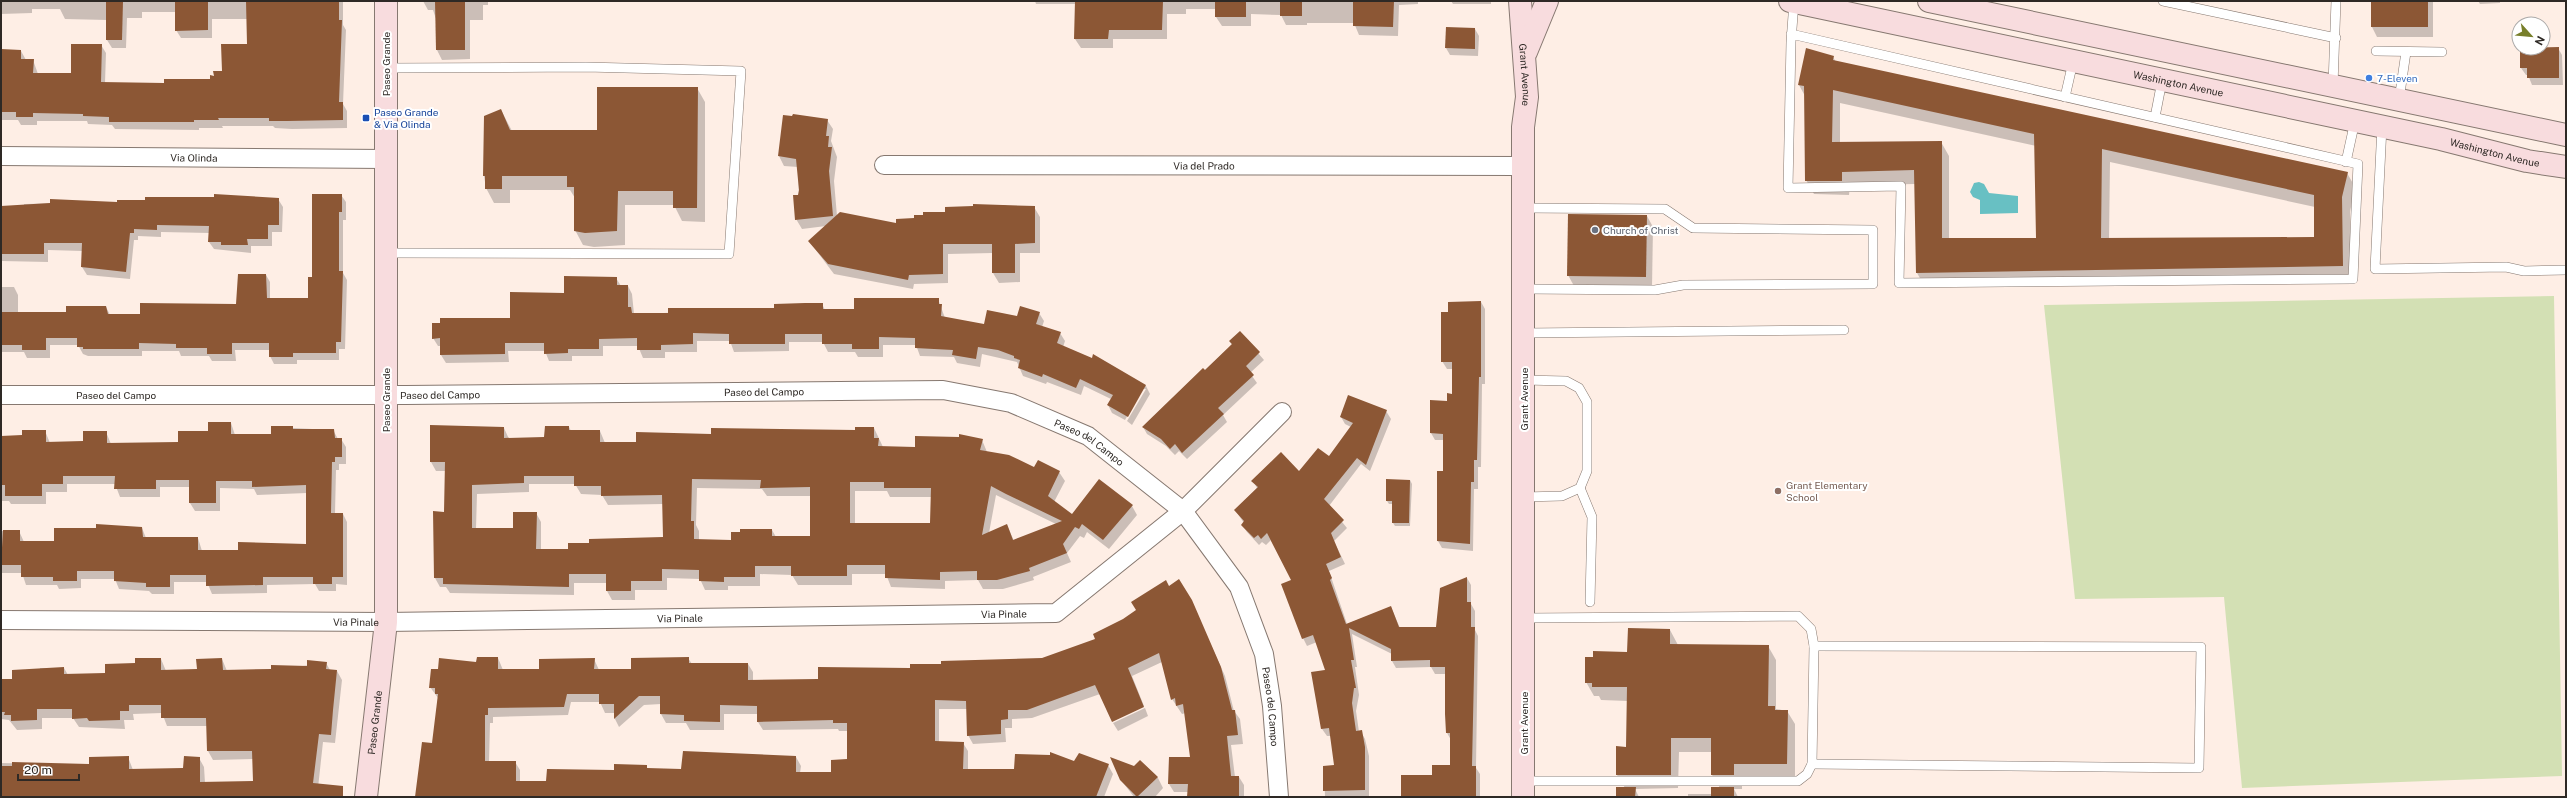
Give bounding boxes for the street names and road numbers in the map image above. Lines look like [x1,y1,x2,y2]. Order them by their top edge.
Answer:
street label: Paseo Grande [380,31,392,96]
street label: Grant Avenue [1517,43,1533,107]
street label: Washington Avenue [2132,68,2225,99]
street label: Washington Avenue [2449,136,2541,169]
street label: Via Olinda [170,151,218,164]
street label: Via del Prado [1173,159,1235,172]
street label: Paseo Grande [380,367,392,432]
street label: Grant Avenue [1518,367,1530,430]
street label: Paseo del Campo [724,385,804,398]
street label: Paseo del Campo [400,388,480,401]
street label: Paseo del Campo [76,389,156,401]
street label: Paseo del Campo [1052,416,1127,468]
street label: Via Pinale [981,607,1027,620]
street label: Via Pinale [657,612,703,624]
street label: Via Pinale [333,616,379,628]
street label: Paseo del Campo [1260,666,1281,747]
street label: Paseo Grande [365,689,384,755]
street label: Grant Avenue [1518,691,1530,754]

